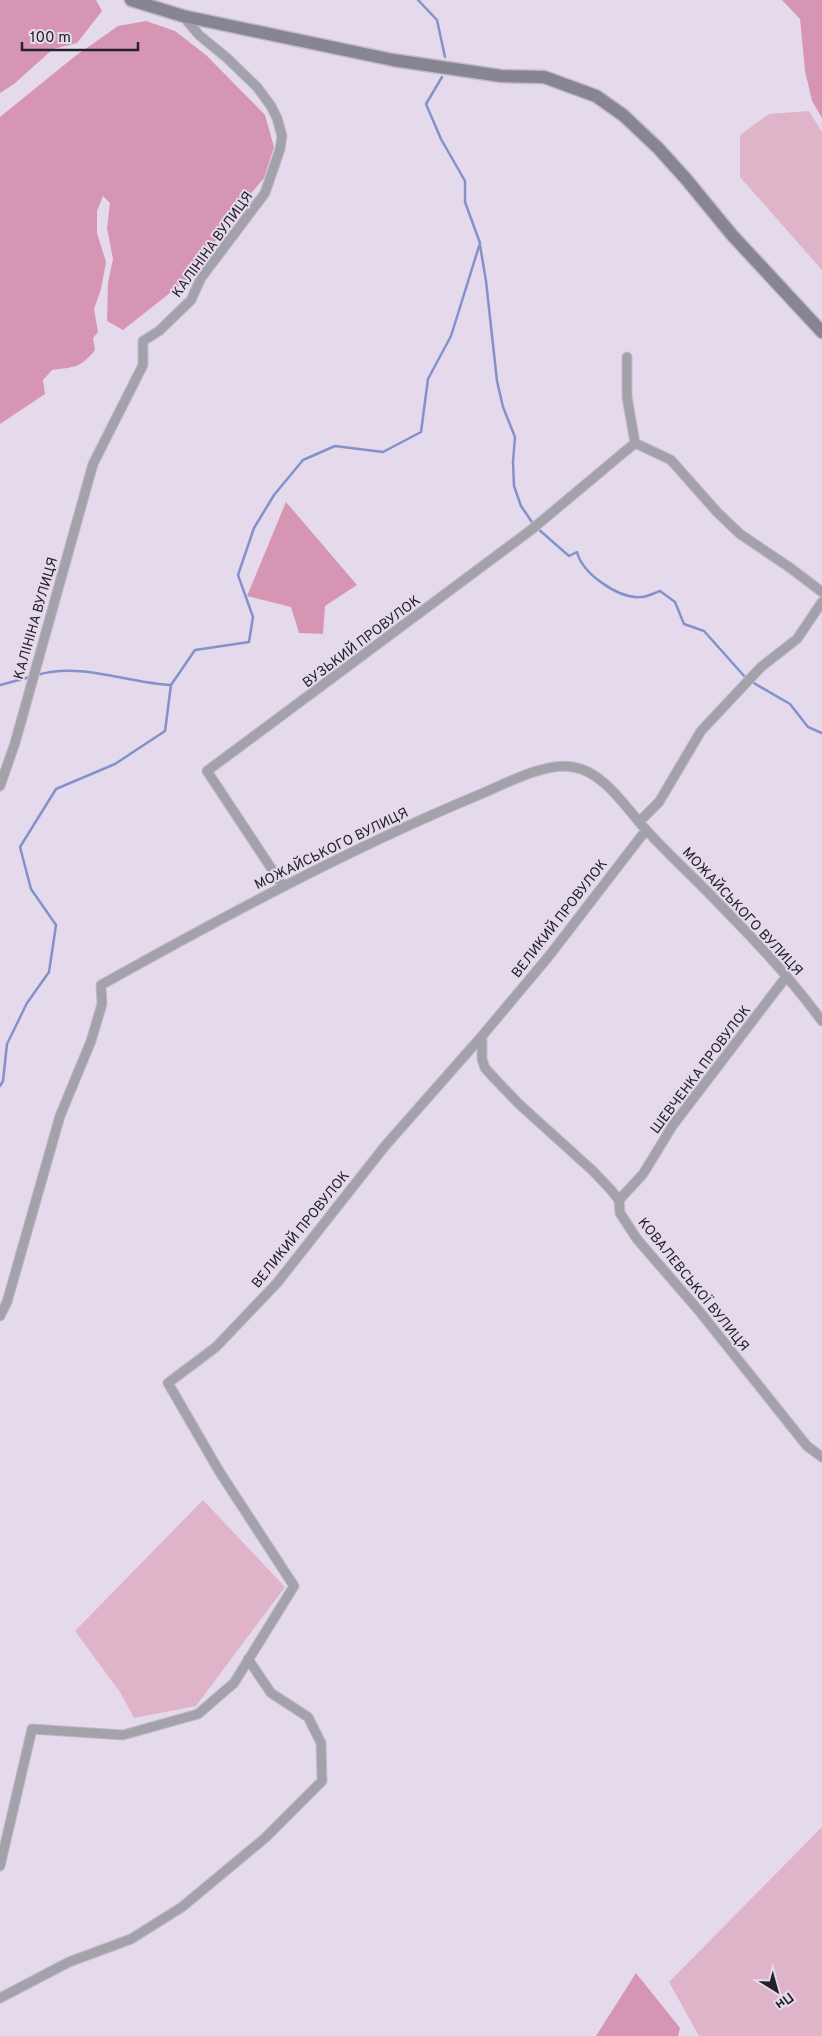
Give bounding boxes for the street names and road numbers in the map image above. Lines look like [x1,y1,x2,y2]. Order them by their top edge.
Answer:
street label: КАЛІНІНА ВУЛИЦЯ [169,189,257,301]
street label: КАЛІНІНА ВУЛИЦЯ [11,555,62,682]
street label: ВУЗЬКИЙ ПРОВУЛОК [299,592,424,692]
street label: МОЖАЙСЬКОГО ВУЛИЦЯ [251,804,411,894]
street label: МОЖАЙСЬКОГО ВУЛИЦЯ [678,844,807,980]
street label: ВЕЛИКИЙ ПРОВУЛОК [508,856,612,982]
street label: ШЕВЧЕНКА ПРОВУЛОК [647,1002,755,1137]
street label: ВЕЛИКИЙ ПРОВУЛОК [248,1167,354,1292]
street label: КОВАЛЕВСЬКОЇ ВУЛИЦЯ [634,1214,753,1355]

